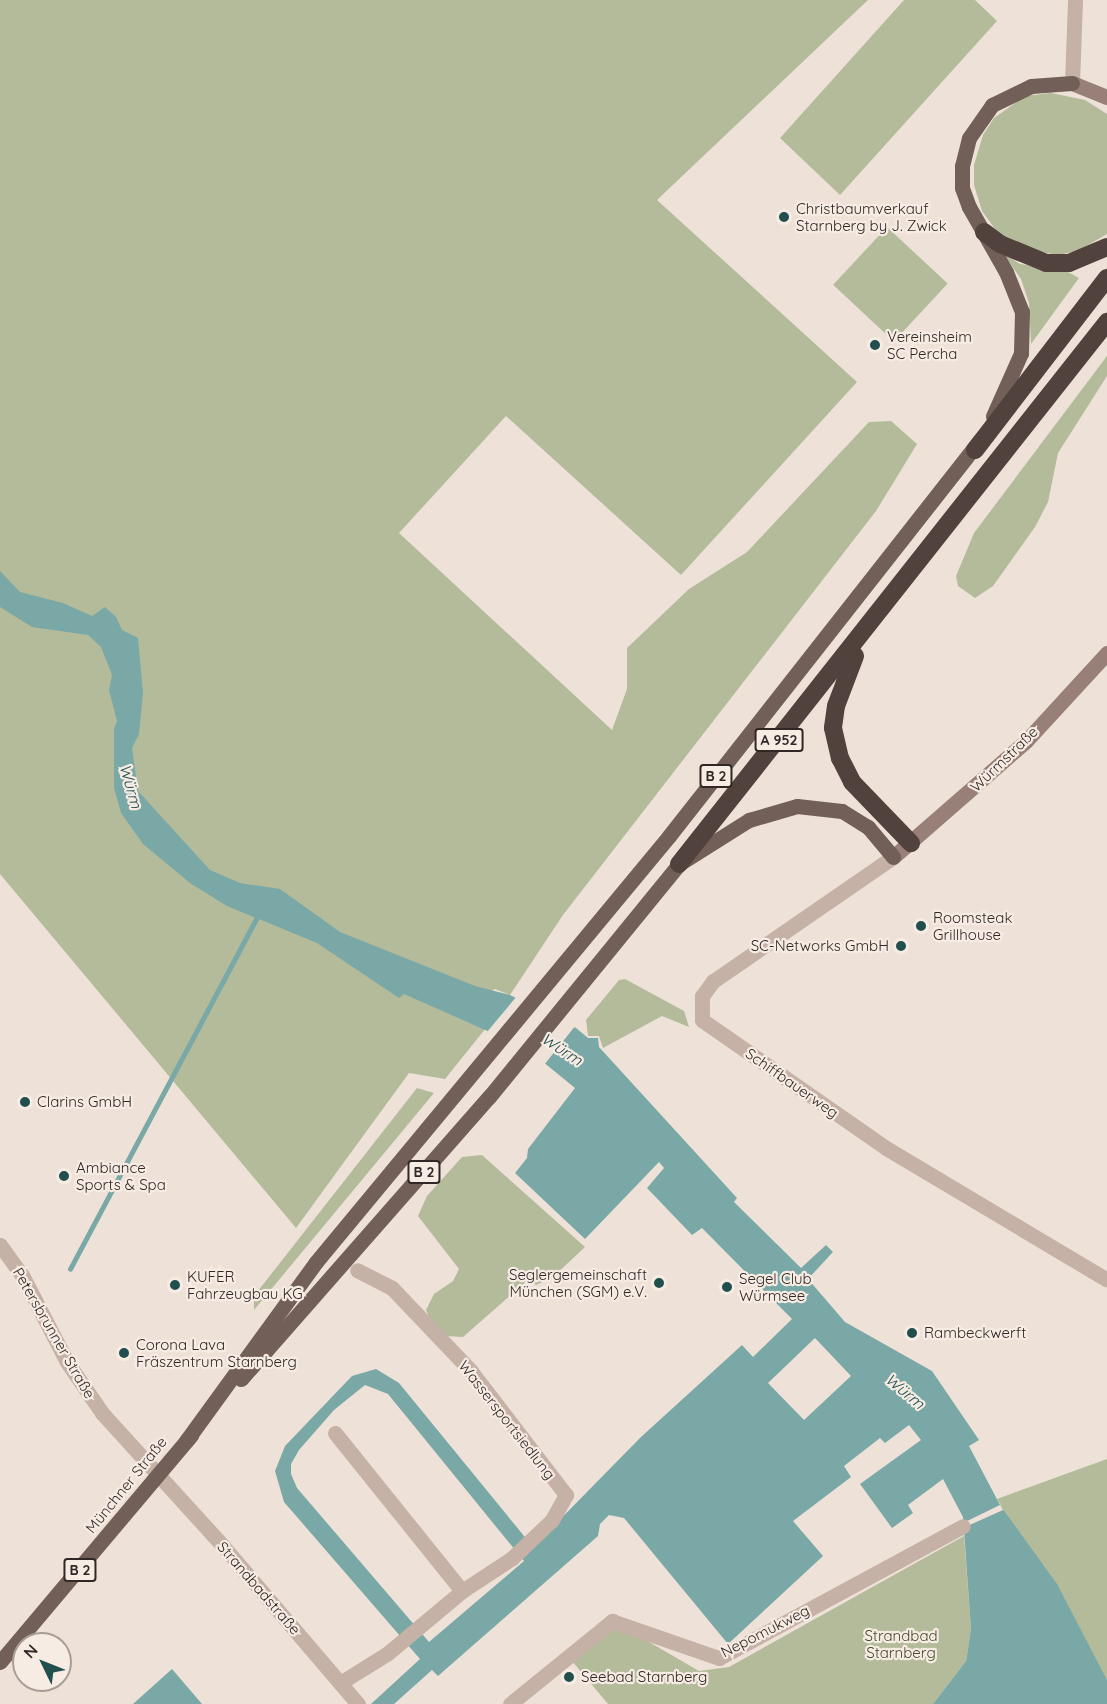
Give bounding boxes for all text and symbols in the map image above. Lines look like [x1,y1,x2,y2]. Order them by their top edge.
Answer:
place label: Christbaumverkauf Starnberg by J. Zwick [796,199,947,234]
marker: Christbaumverkauf Starnberg by J. Zwick [777,210,791,224]
place label: Vereinsheim SC Percha [887,327,972,362]
marker: Vereinsheim SC Percha [868,338,882,352]
street label: Würmstraße [967,722,1041,796]
road number: A 952 [754,729,804,751]
water label: Würm [116,762,146,810]
road number: B 2 [698,765,734,787]
place label: Roomsteak Grillhouse [933,908,1012,943]
marker: Roomsteak Grillhouse [914,919,928,933]
place label: SC-Networks GmbH [751,937,889,955]
marker: SC-Networks GmbH [894,939,908,953]
water label: Würm [538,1029,586,1069]
street label: Schiffbauerweg [742,1044,842,1122]
place label: Clarins GmbH [37,1093,132,1111]
marker: Clarins GmbH [18,1095,32,1109]
place label: Ambiance Sports & Spa [76,1158,166,1193]
road number: B 2 [406,1161,442,1183]
marker: Ambiance Sports & Spa [57,1169,71,1183]
street label: Petersbrunner Straße [9,1264,99,1402]
place label: Seglergemeinschaft München (SGM) e.V. [509,1265,647,1300]
place label: KUFER Fahrzeugbau KG [187,1267,303,1302]
place label: Segel Club Würmsee [739,1269,812,1304]
marker: Seglergemeinschaft München (SGM) e.V. [652,1276,666,1290]
marker: KUFER Fahrzeugbau KG [168,1278,182,1292]
marker: Segel Club Würmsee [720,1280,734,1294]
place label: Rambeckwerft [924,1324,1026,1342]
marker: Rambeckwerft [905,1326,919,1340]
place label: Corona Lava Fräszentrum Starnberg [136,1335,297,1370]
marker: Corona Lava Fräszentrum Starnberg [117,1346,131,1360]
street label: Wassersportsiedlung [455,1357,559,1483]
water label: Würm [882,1369,928,1413]
street label: Münchner Straße [82,1433,170,1537]
street label: Strandbadstraße [214,1538,304,1638]
road number: B 2 [62,1559,98,1581]
street label: Nepomukweg [718,1601,812,1661]
park label: Strandbad Starnberg [864,1626,938,1661]
north arrow [12,1632,72,1692]
text: N [19,1640,42,1662]
place label: Seebad Starnberg [581,1668,707,1686]
marker: Seebad Starnberg [562,1670,576,1684]

